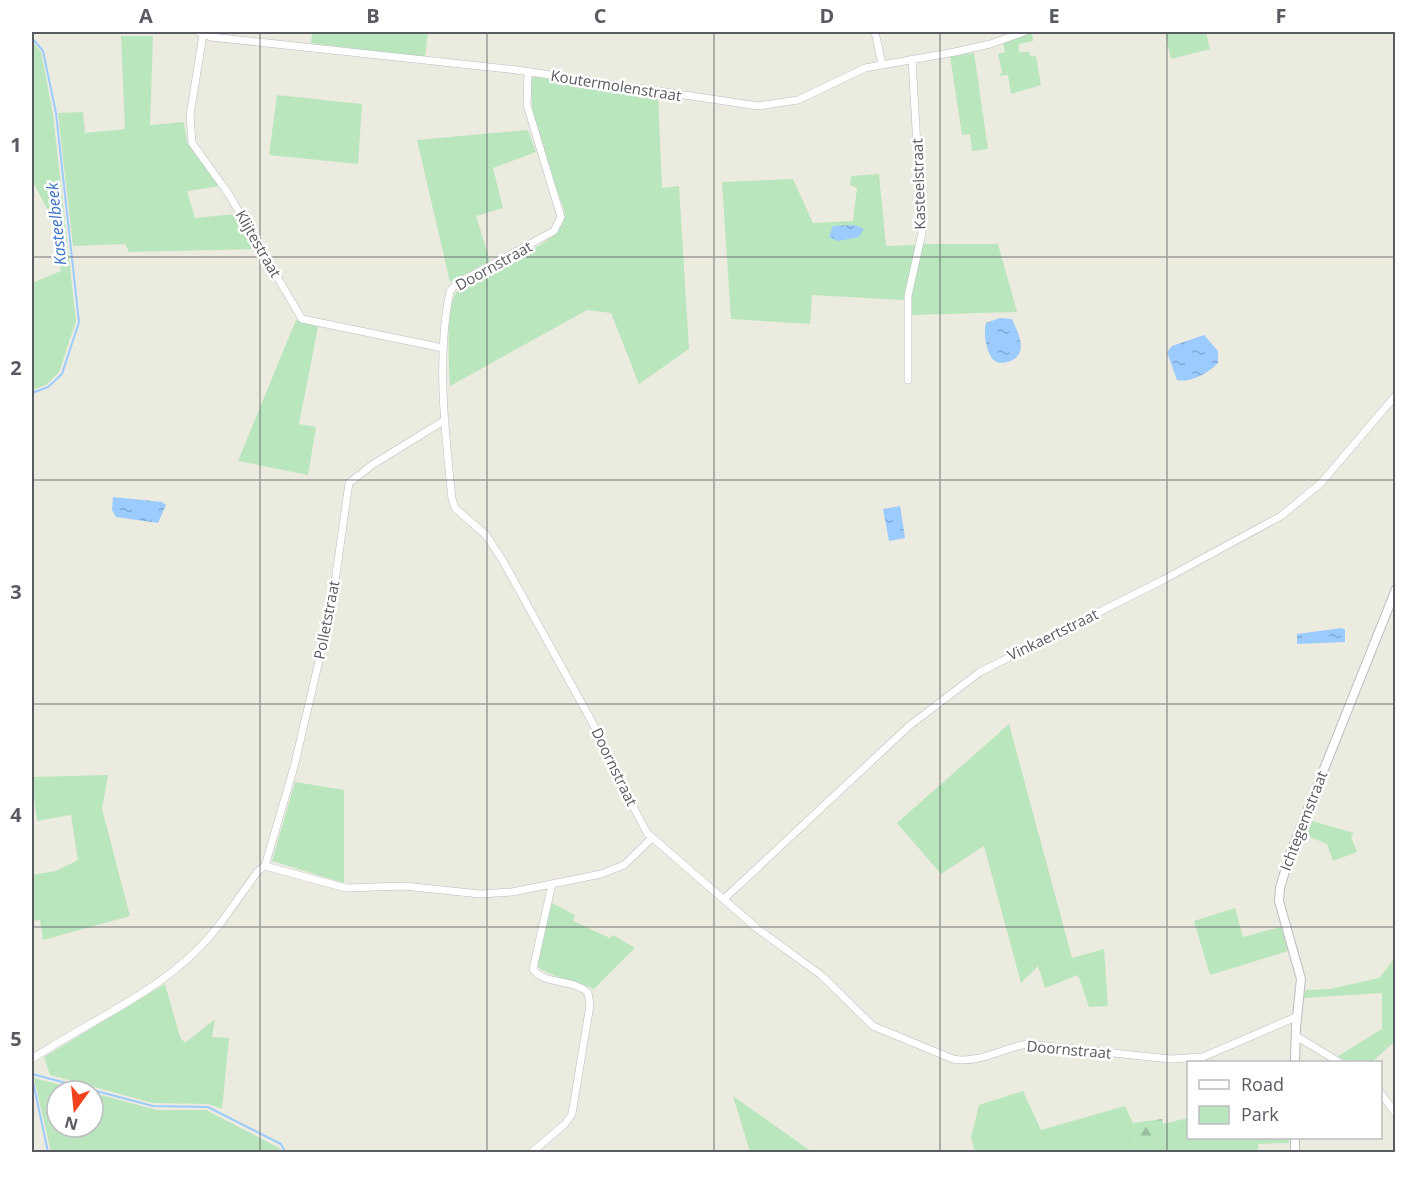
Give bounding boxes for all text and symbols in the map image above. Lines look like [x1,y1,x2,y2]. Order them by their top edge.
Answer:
text: A [139,2,153,29]
text: B [366,2,380,29]
text: C [594,2,607,29]
text: D [820,2,834,29]
text: E [1048,2,1060,29]
text: F [1276,2,1286,29]
street label: Koutermolenstraat [549,65,683,105]
text: 1 [10,131,22,158]
street label: Kasteelstraat [906,138,930,230]
water label: Kasteelbeek [41,180,71,267]
street label: Klijtestraat [231,206,286,281]
street label: Doornstraat [452,236,535,294]
text: 2 [10,354,22,381]
text: 3 [10,578,22,605]
street label: Polletstraat [309,579,343,661]
street label: Vinkaertstraat [1004,603,1101,665]
street label: Doornstraat [587,724,642,809]
street label: Ichtegemstraat [1275,768,1331,873]
text: 4 [10,801,22,828]
text: 5 [10,1025,22,1052]
street label: Doornstraat [1026,1035,1112,1063]
legend [1187,1061,1382,1139]
text: Road [1241,1072,1284,1096]
north arrow [45,1079,105,1139]
text: Park [1241,1102,1279,1126]
text: N [62,1111,80,1136]

